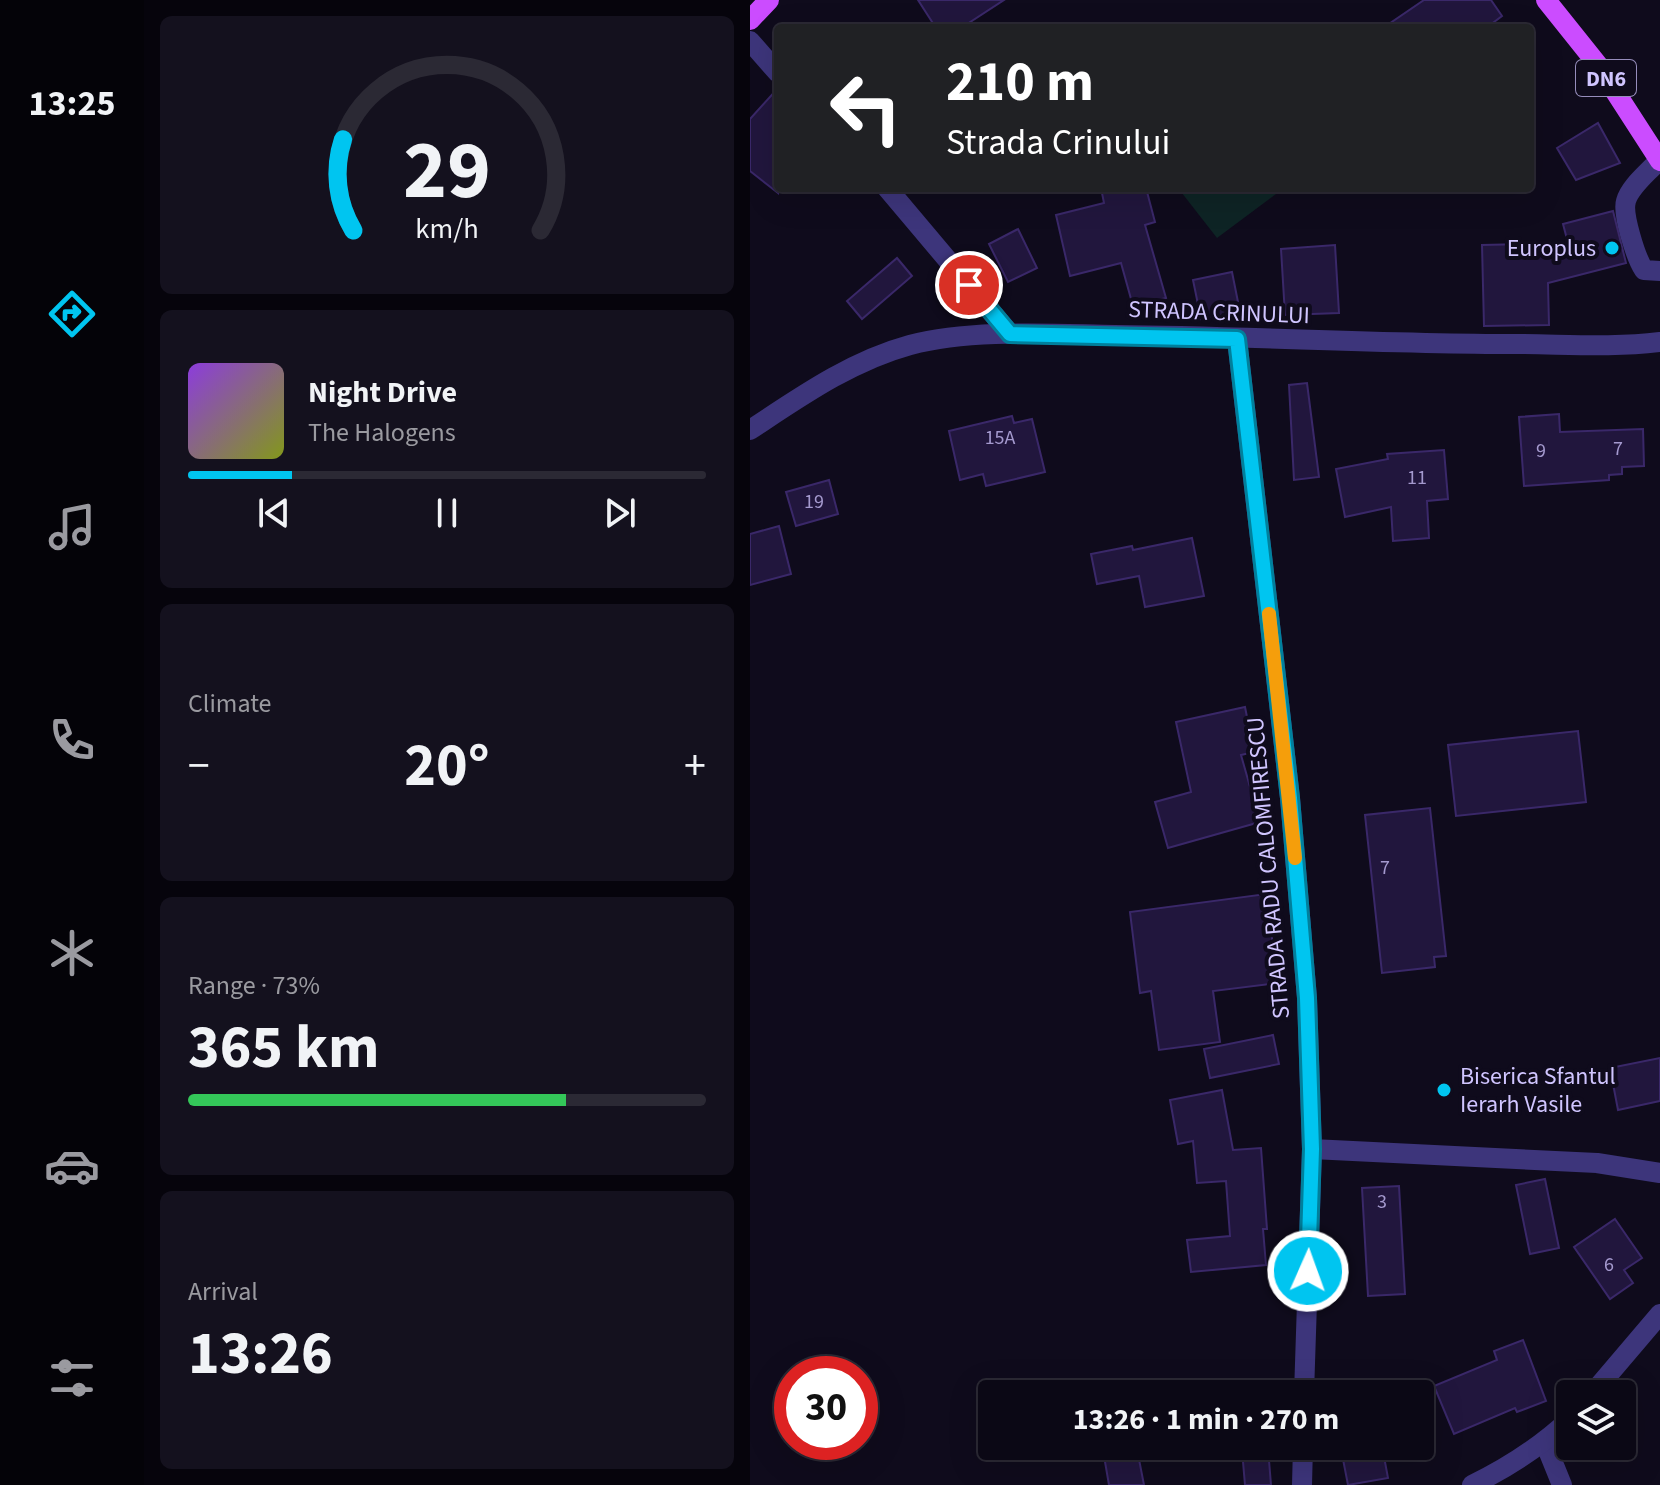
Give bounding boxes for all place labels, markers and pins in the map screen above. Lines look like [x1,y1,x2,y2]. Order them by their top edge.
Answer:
place label: Europlus [1507,231,1596,266]
marker: Europlus [1603,239,1621,257]
pin [935,251,1003,319]
place label: Biserica Sfantul Ierarh Vasile [1460,1059,1616,1122]
marker: Biserica Sfantul Ierarh Vasile [1435,1081,1453,1099]

